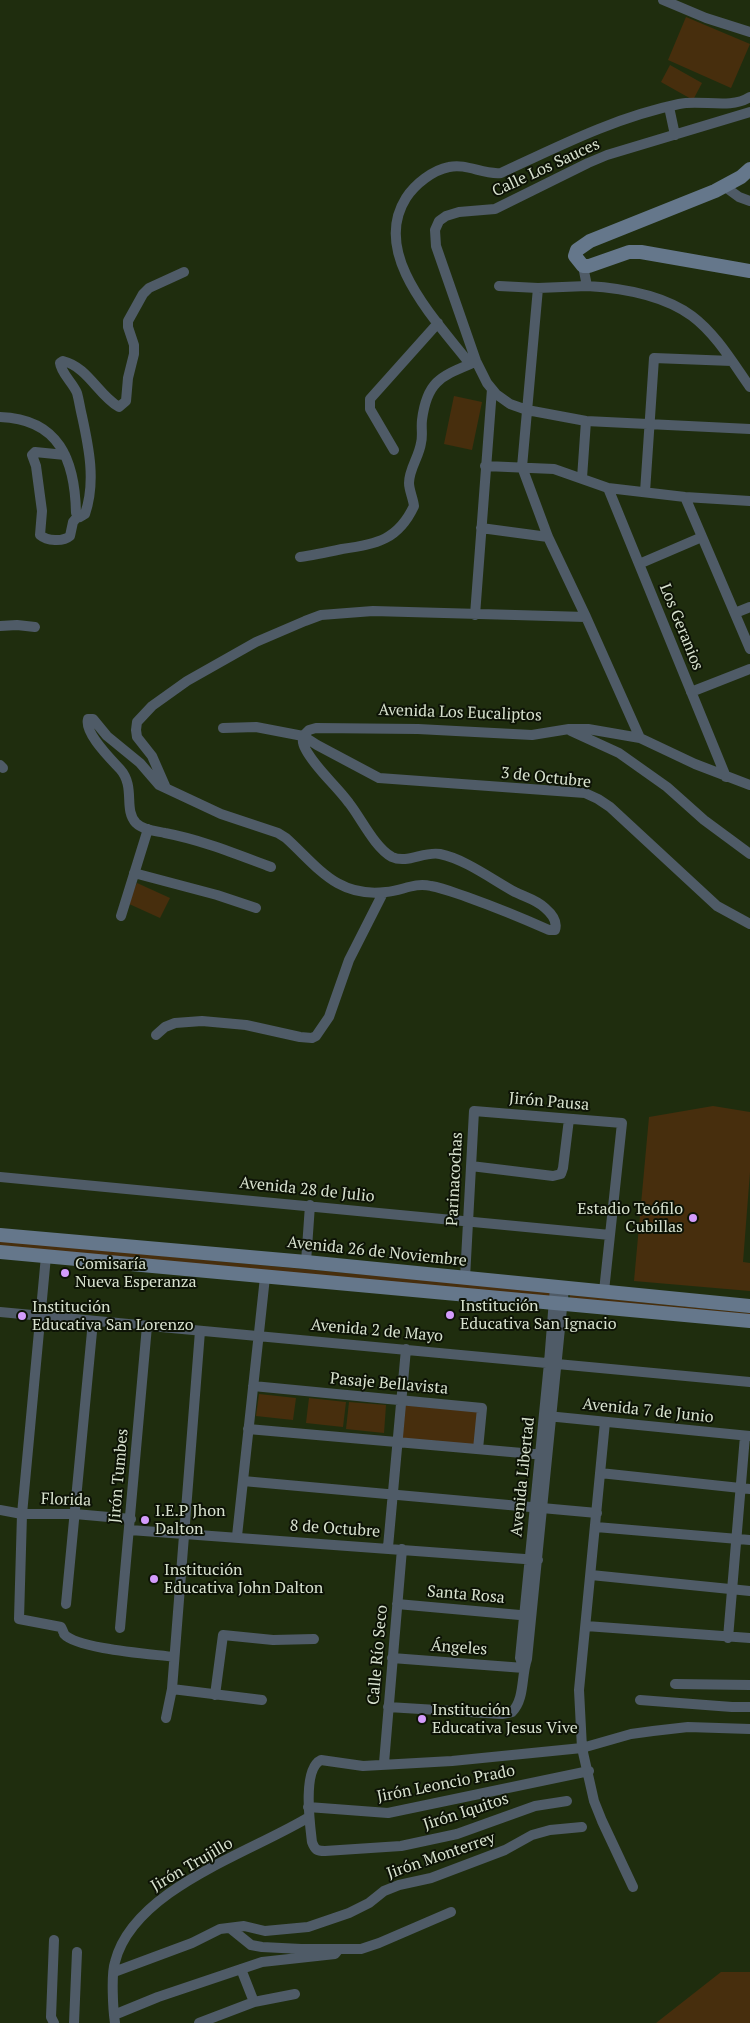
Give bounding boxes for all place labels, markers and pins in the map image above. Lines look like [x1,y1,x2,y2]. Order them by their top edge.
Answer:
place label: Estadio Teófilo Cubillas [577,1199,683,1237]
marker: Estadio Teófilo Cubillas [687,1212,699,1224]
place label: Comisaría Nueva Esperanza [75,1254,197,1292]
marker: Comisaría Nueva Esperanza [59,1267,71,1279]
place label: Institución Educativa San Ignacio [460,1296,617,1334]
place label: Institución Educativa San Lorenzo [32,1297,194,1335]
marker: Institución Educativa San Ignacio [444,1309,456,1321]
marker: Institución Educativa San Lorenzo [16,1310,28,1322]
place label: I.E.P Jhon Dalton [155,1501,225,1539]
marker: I.E.P Jhon Dalton [139,1514,151,1526]
place label: Institución Educativa John Dalton [164,1560,323,1598]
marker: Institución Educativa John Dalton [148,1573,160,1585]
place label: Institución Educativa Jesus Vive [432,1700,578,1738]
marker: Institución Educativa Jesus Vive [416,1713,428,1725]

